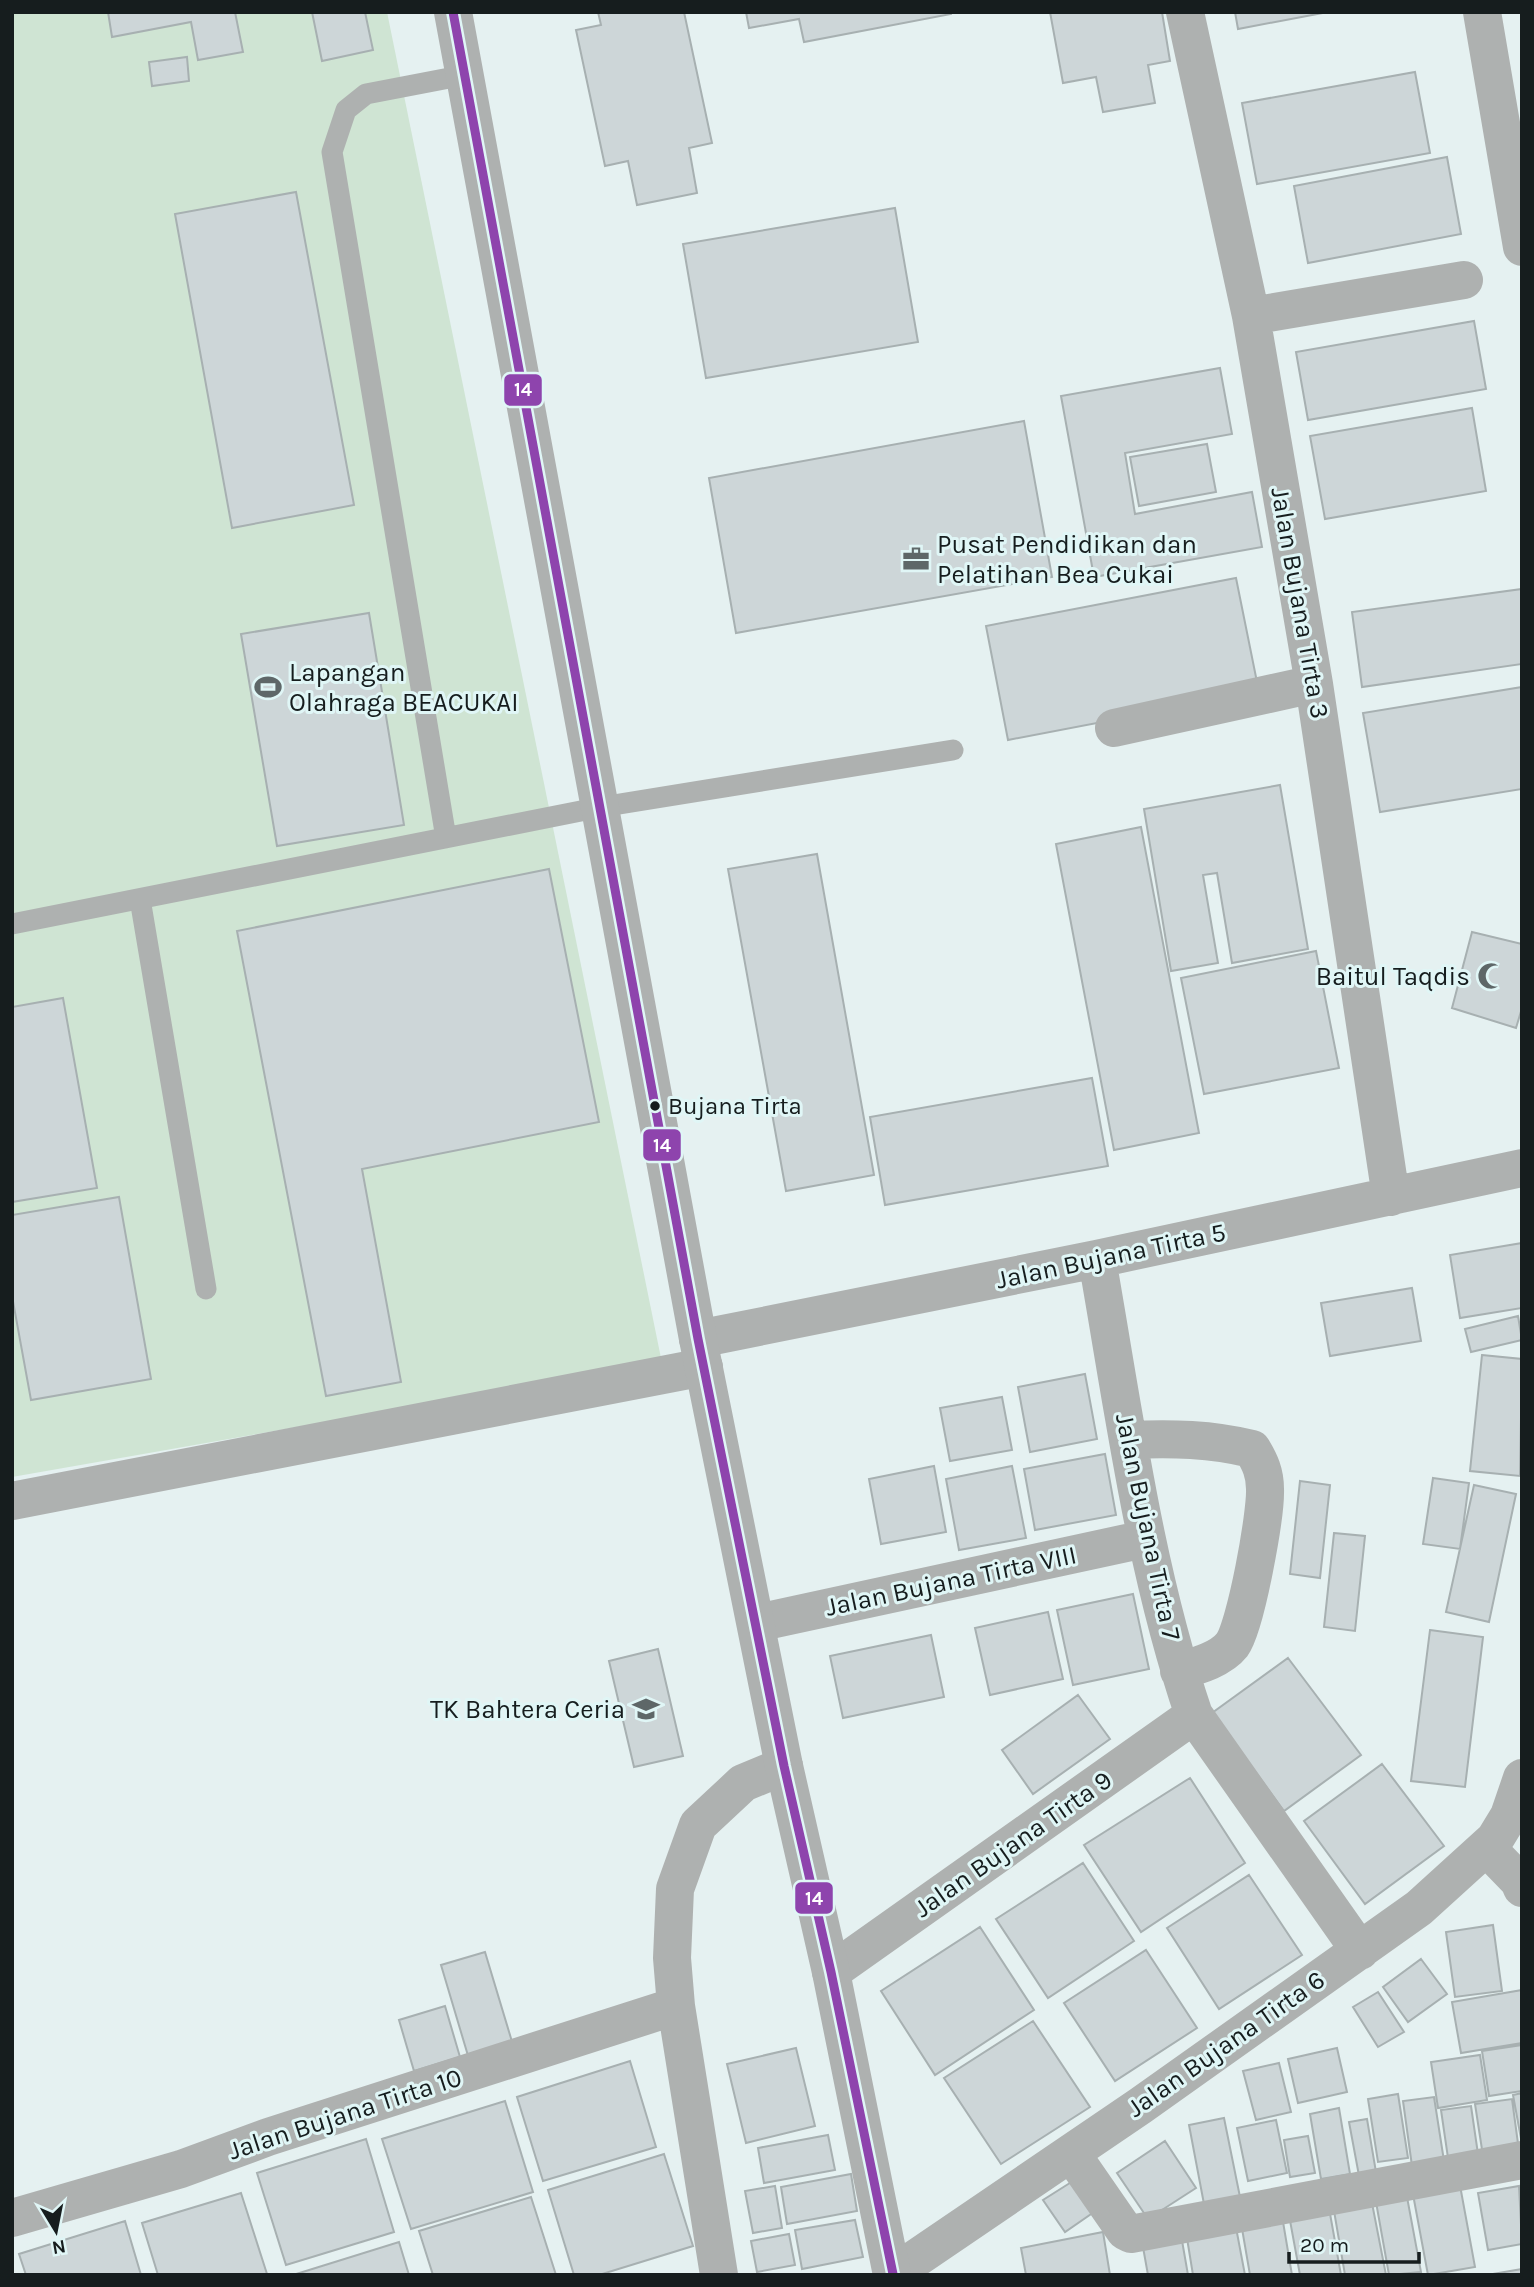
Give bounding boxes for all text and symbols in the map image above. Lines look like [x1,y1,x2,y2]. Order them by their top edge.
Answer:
line badge: 14 [503,373,543,407]
text: 14 [514,379,533,401]
street label: Jalan Bujana Tirta 3 [1264,485,1336,721]
place label: Pusat Pendidikan dan Pelatihan Bea Cukai [937,529,1197,590]
office icon: Pusat Pendidikan dan Pelatihan Bea Cukai [901,544,931,574]
place label: Lapangan Olahraga BEACUKAI [289,657,519,718]
sports icon: Lapangan Olahraga BEACUKAI [253,672,283,702]
place label: Baitul Taqdis [1316,961,1470,992]
mosque icon: Baitul Taqdis [1476,961,1506,991]
place label: Bujana Tirta [668,1092,802,1120]
marker: Bujana Tirta [648,1099,662,1113]
line badge: 14 [642,1128,682,1162]
text: 14 [653,1135,672,1157]
street label: Jalan Bujana Tirta 5 [993,1217,1229,1295]
street label: Jalan Bujana Tirta 7 [1109,1411,1187,1643]
street label: Jalan Bujana Tirta VIII [823,1539,1079,1623]
place label: TK Bahtera Ceria [430,1694,625,1725]
school or university icon: TK Bahtera Ceria [631,1694,661,1724]
street label: Jalan Bujana Tirta 9 [908,1764,1118,1924]
line badge: 14 [794,1881,834,1915]
text: 14 [805,1888,824,1910]
street label: Jalan Bujana Tirta 6 [1121,1964,1331,2124]
street label: Jalan Bujana Tirta 10 [225,2062,465,2166]
north arrow [21,2196,91,2266]
scale bar [1289,2220,1418,2264]
text: 20 m [1300,2233,1349,2257]
text: N [50,2235,67,2259]

